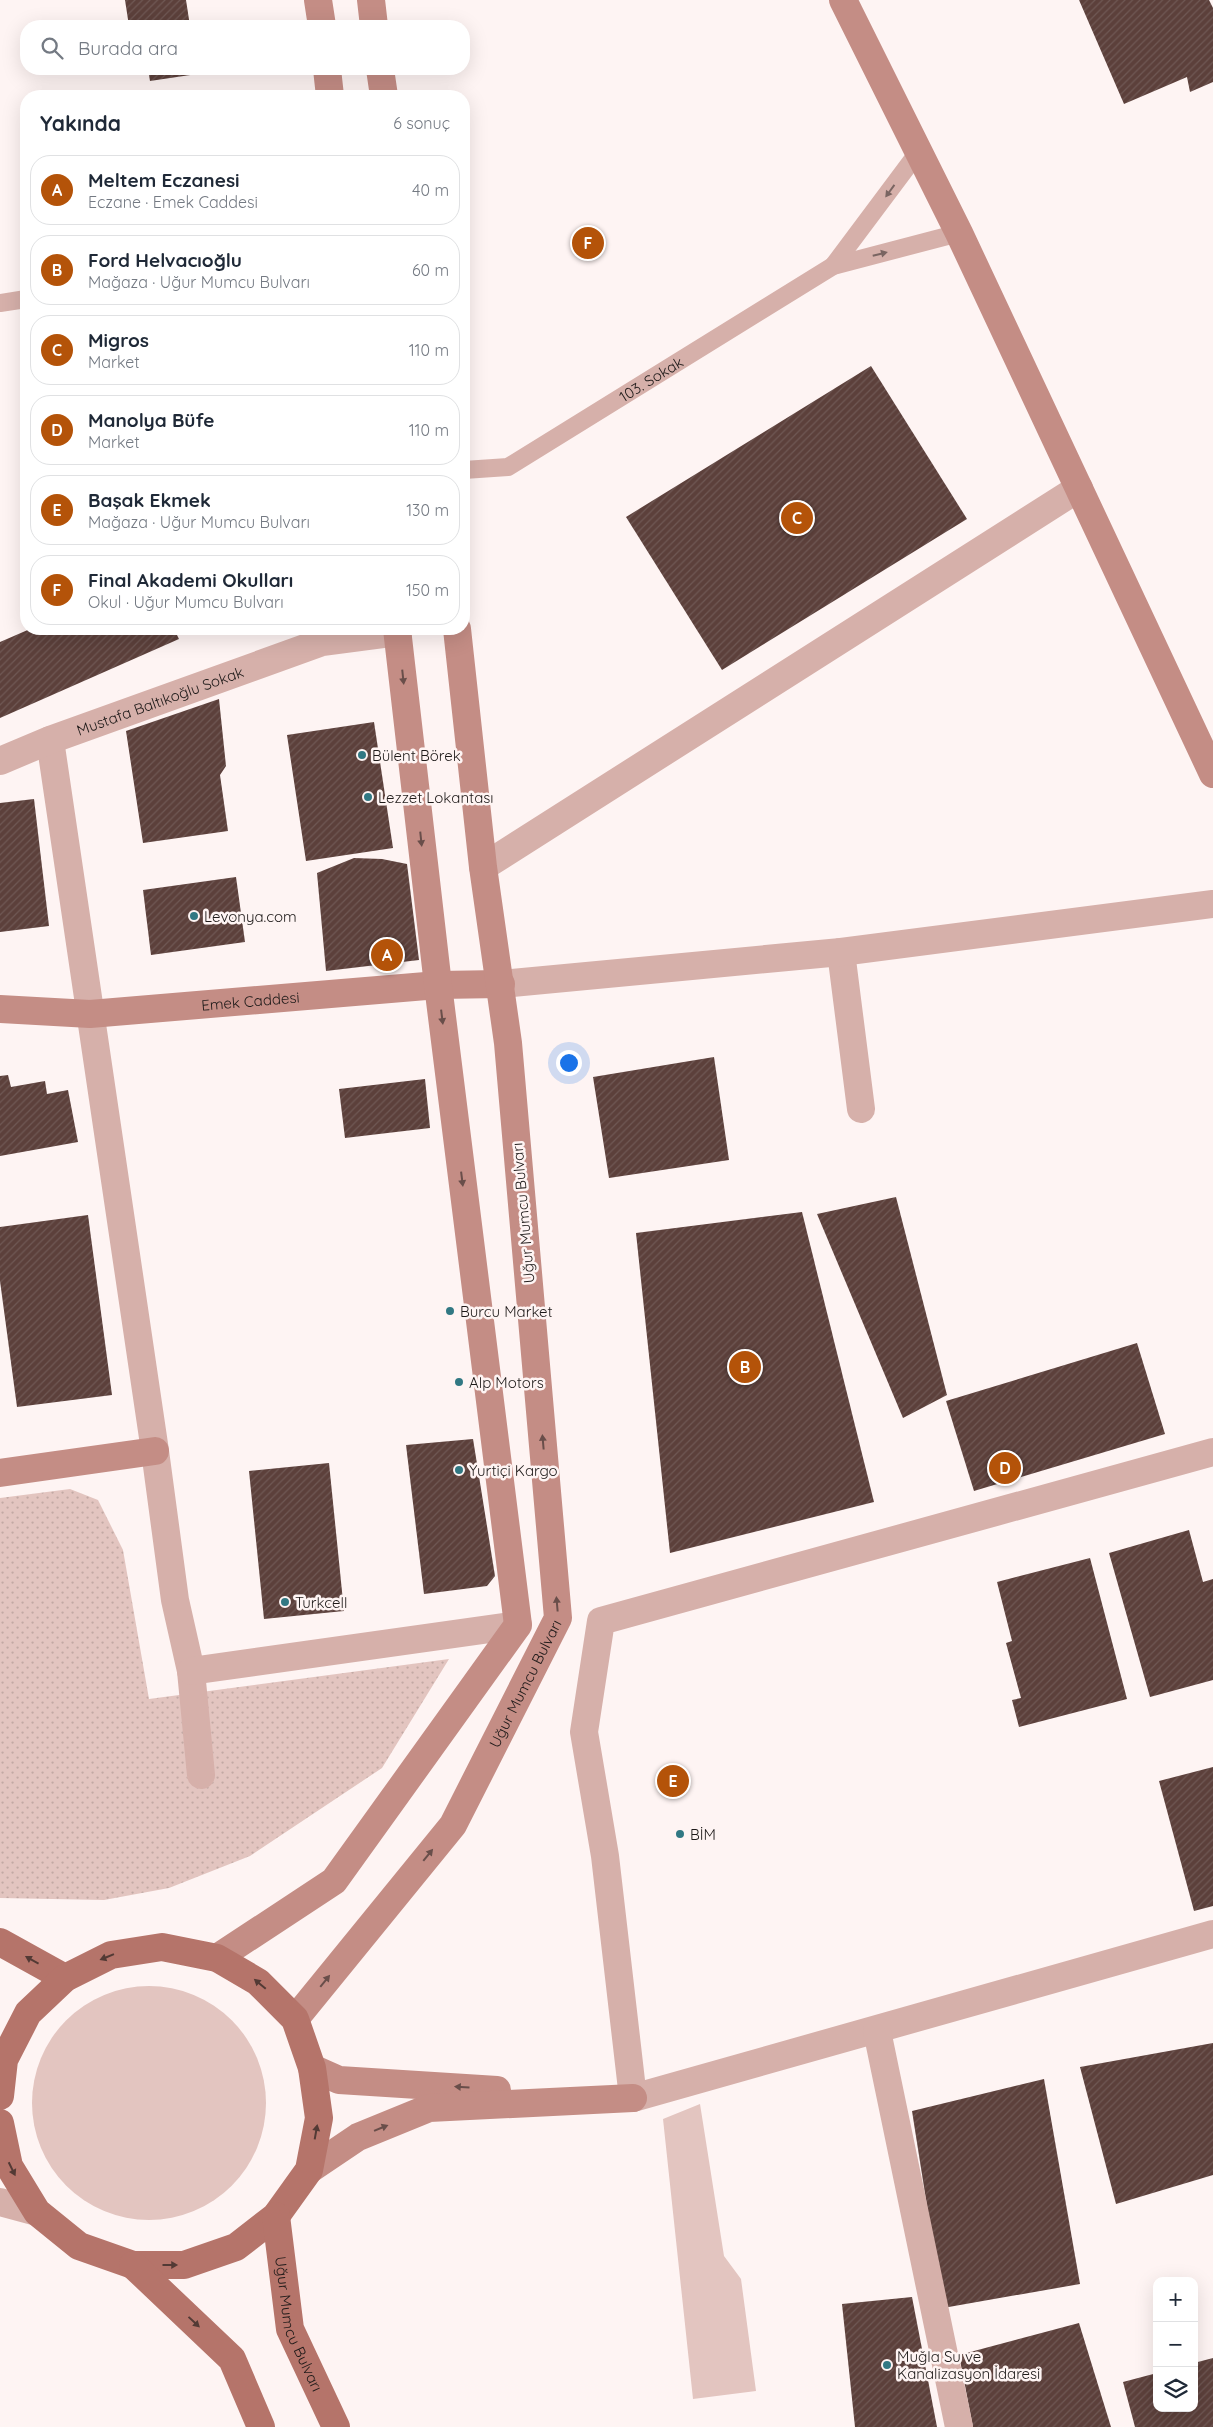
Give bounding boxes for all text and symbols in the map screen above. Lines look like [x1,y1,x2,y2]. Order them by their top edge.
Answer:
search box [20,20,470,75]
icon: search [38,34,66,62]
text: Burada ara [78,36,178,60]
text: Yakında [40,110,121,136]
text: 6 sonuç [393,113,450,133]
text: Meltem Eczanesi [88,168,240,192]
text: A [52,180,62,200]
text: 40 m [412,180,449,200]
one-way arrow [885,184,895,198]
text: Eczane · Emek Caddesi [88,192,258,212]
pin: F [572,224,604,262]
text: Ford Helvacıoğlu [88,248,242,272]
one-way arrow [873,250,888,258]
text: B [52,260,62,280]
text: 60 m [412,260,449,280]
text: Mağaza · Uğur Mumcu Bulvarı [88,272,310,292]
text: Migros [88,328,149,352]
text: C [52,340,62,360]
text: 110 m [409,340,449,360]
text: Market [88,352,140,372]
street label: 103. Sokak [615,352,686,406]
text: Manolya Büfe [88,408,214,432]
text: D [51,420,63,440]
text: 110 m [409,420,449,440]
text: Market [88,432,140,452]
text: Başak Ekmek [88,488,211,512]
pin: C [781,499,813,537]
text: E [52,500,62,520]
text: 130 m [406,500,449,520]
text: Mağaza · Uğur Mumcu Bulvarı [88,512,310,532]
text: Final Akademi Okulları [88,568,293,592]
text: F [53,580,62,600]
text: 150 m [406,580,449,600]
text: Okul · Uğur Mumcu Bulvarı [88,592,284,612]
street label: Mustafa Baltıkoğlu Sokak [74,662,246,739]
one-way arrow [399,669,407,685]
place label: Bülent Börek [372,746,461,765]
marker: Bülent Börek [356,749,368,761]
place label: Lezzet Lokantası [378,788,494,807]
marker: Lezzet Lokantası [362,791,374,803]
one-way arrow [417,831,425,847]
place label: Levonya.com [204,907,297,926]
marker: Levonya.com [188,910,200,922]
pin: A [371,936,403,974]
street label: Emek Caddesi [200,987,300,1014]
one-way arrow [438,1010,446,1026]
your location [556,1050,582,1076]
street label: Uğur Mumcu Bulvarı [507,1142,539,1284]
one-way arrow [458,1171,466,1187]
place label: Burcu Market [460,1302,553,1321]
marker: Burcu Market [444,1305,456,1317]
pin: B [729,1348,761,1386]
place label: Alp Motors [469,1373,544,1392]
marker: Alp Motors [453,1376,465,1388]
one-way arrow [538,1434,546,1450]
pin: D [989,1449,1021,1487]
place label: Yurtiçi Kargo [469,1461,558,1480]
marker: Yurtiçi Kargo [453,1464,465,1476]
place label: Turkcell [295,1593,347,1612]
marker: Turkcell [279,1596,291,1608]
one-way arrow [553,1596,561,1612]
street label: Uğur Mumcu Bulvarı [484,1616,565,1751]
pin: E [657,1762,689,1800]
place label: BİM [690,1825,716,1844]
marker: BİM [674,1828,686,1840]
one-way arrow [422,1849,433,1862]
one-way arrow [100,1954,114,1962]
one-way arrow [26,1955,39,1964]
one-way arrow [320,1975,331,1988]
one-way arrow [253,1979,266,1990]
one-way arrow [454,2083,470,2091]
one-way arrow [374,2123,388,2131]
one-way arrow [313,2124,321,2140]
one-way arrow [8,2162,16,2177]
street label: Uğur Mumcu Bulvarı [272,2255,327,2394]
one-way arrow [162,2261,178,2269]
map controls [1153,2277,1198,2412]
button: + [1153,2277,1198,2322]
one-way arrow [187,2316,199,2328]
button: − [1153,2322,1198,2367]
place label: Muğla Su ve Kanalizasyon İdaresi [897,2347,1040,2383]
marker: Muğla Su ve Kanalizasyon İdaresi [881,2359,893,2371]
button: layers [1153,2367,1198,2412]

